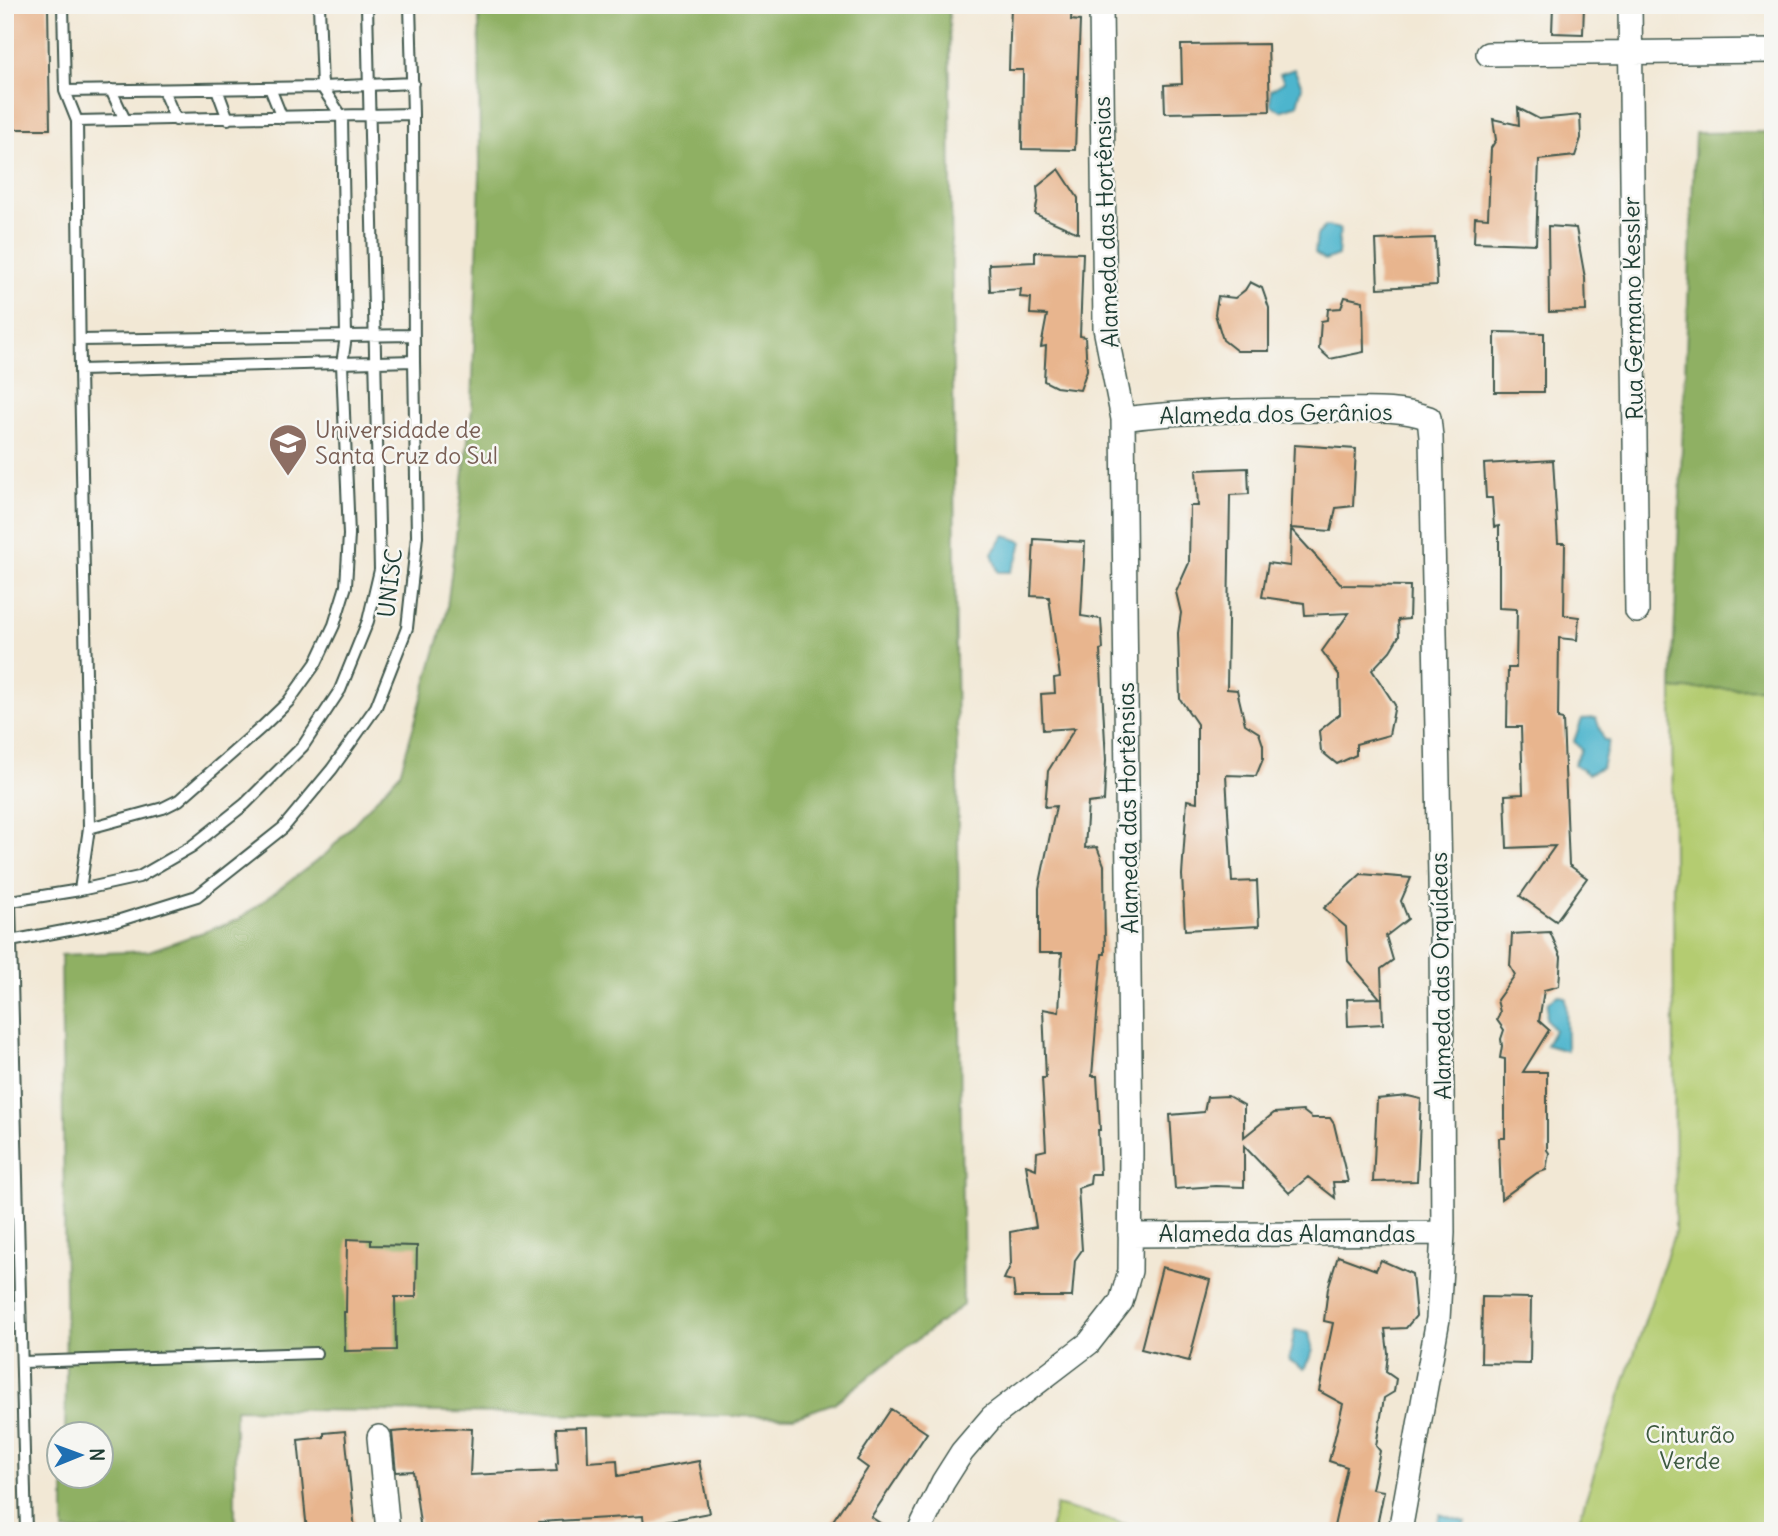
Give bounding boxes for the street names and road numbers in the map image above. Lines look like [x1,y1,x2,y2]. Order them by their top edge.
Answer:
street label: Alameda das Hortênsias [1087,96,1124,348]
street label: Rua Germano Kessler [1616,195,1649,420]
street label: Alameda dos Gerânios [1159,397,1393,430]
street label: UNISC [371,547,408,619]
street label: Alameda das Hortênsias [1111,682,1144,934]
street label: Alameda das Orquídeas [1424,852,1457,1100]
street label: Alameda das Alamandas [1158,1219,1416,1248]

